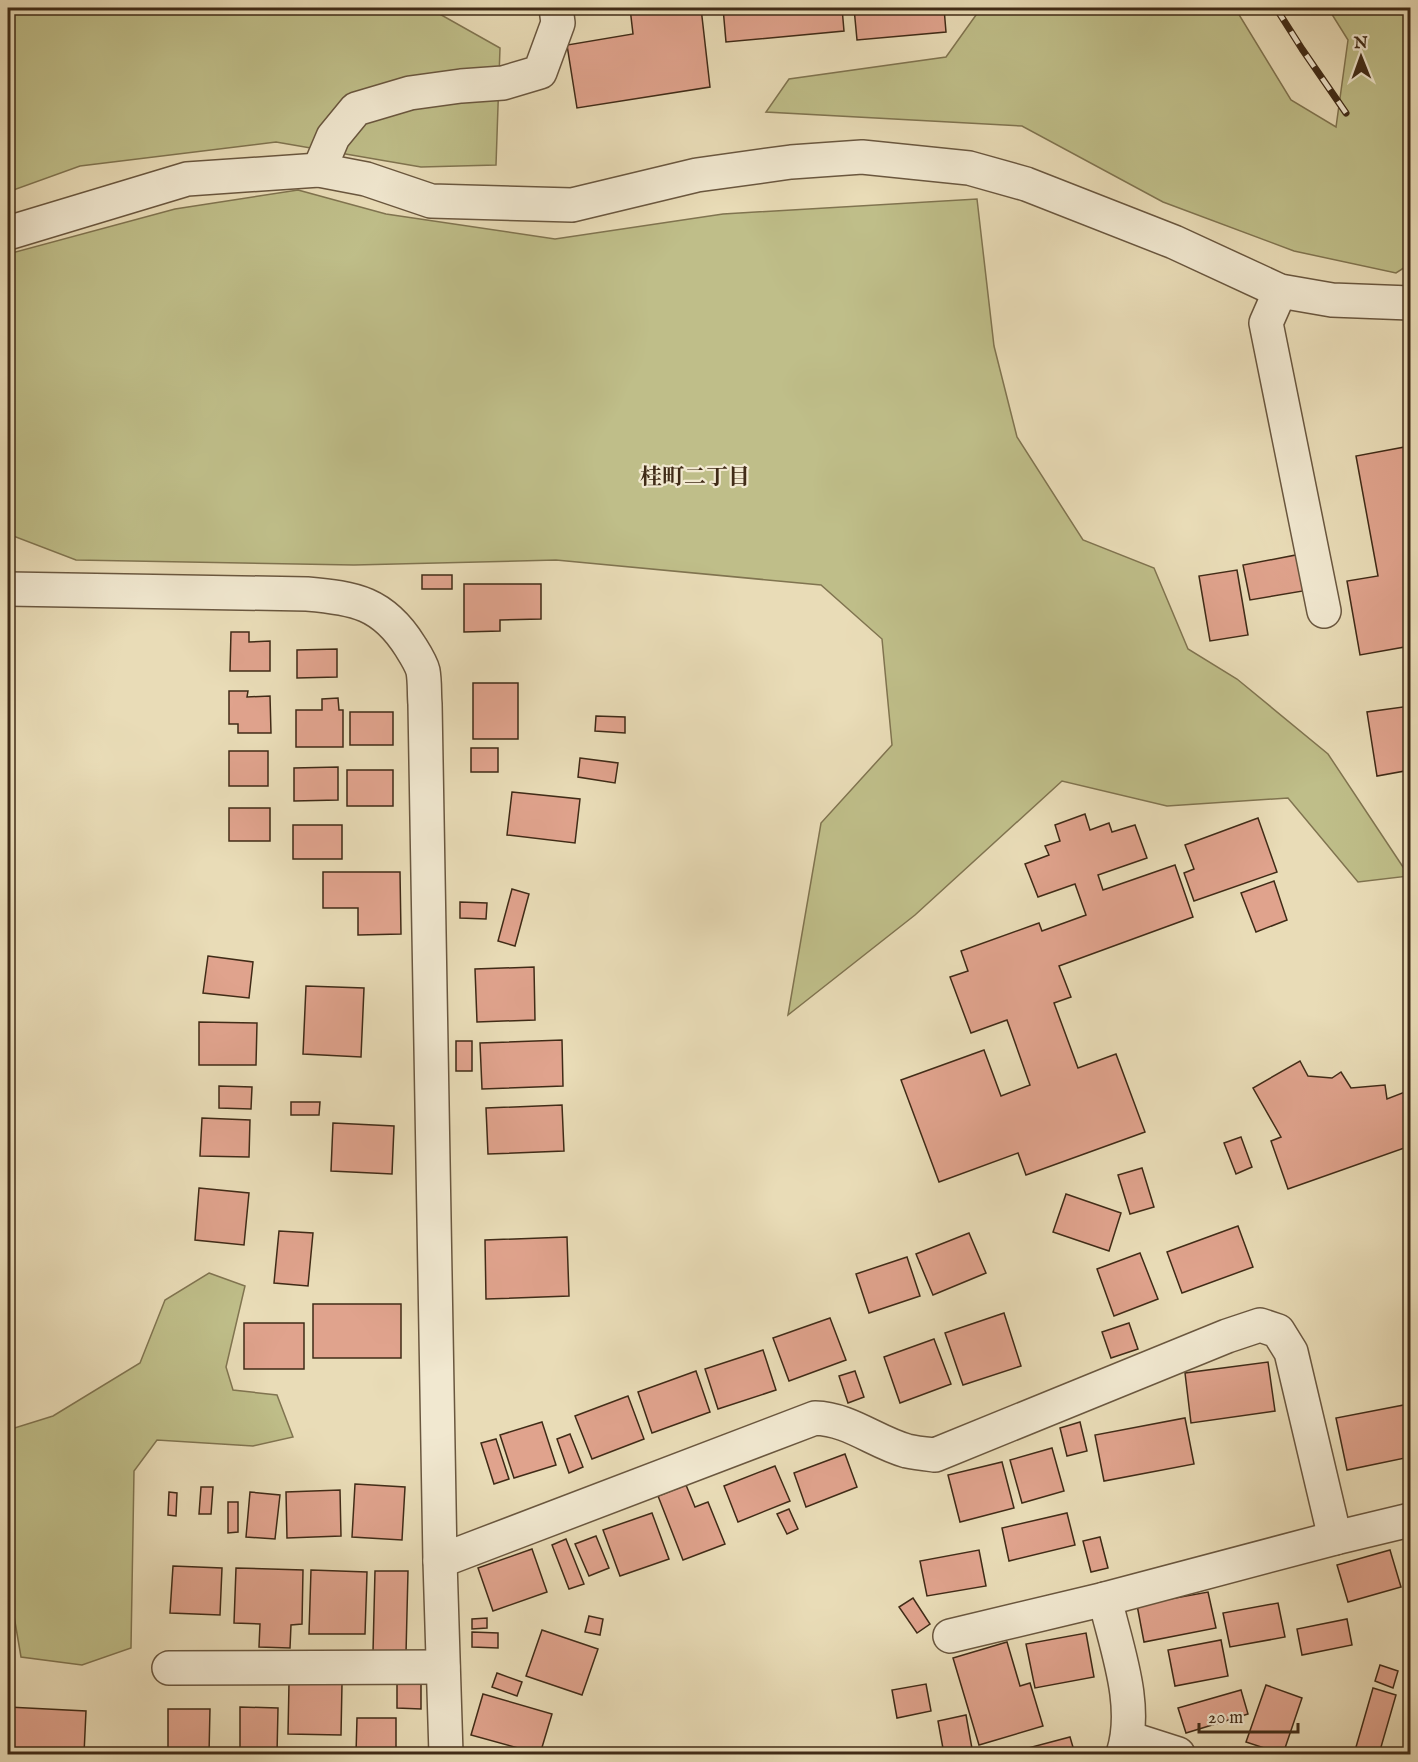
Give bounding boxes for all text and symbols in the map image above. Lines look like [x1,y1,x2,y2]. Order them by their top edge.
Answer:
north arrow [1331,27,1391,87]
text: N [1353,34,1368,54]
district label: 桂町二丁目 [640,464,750,492]
scale bar [1199,1696,1298,1734]
text: 20 m [1208,1707,1243,1730]

